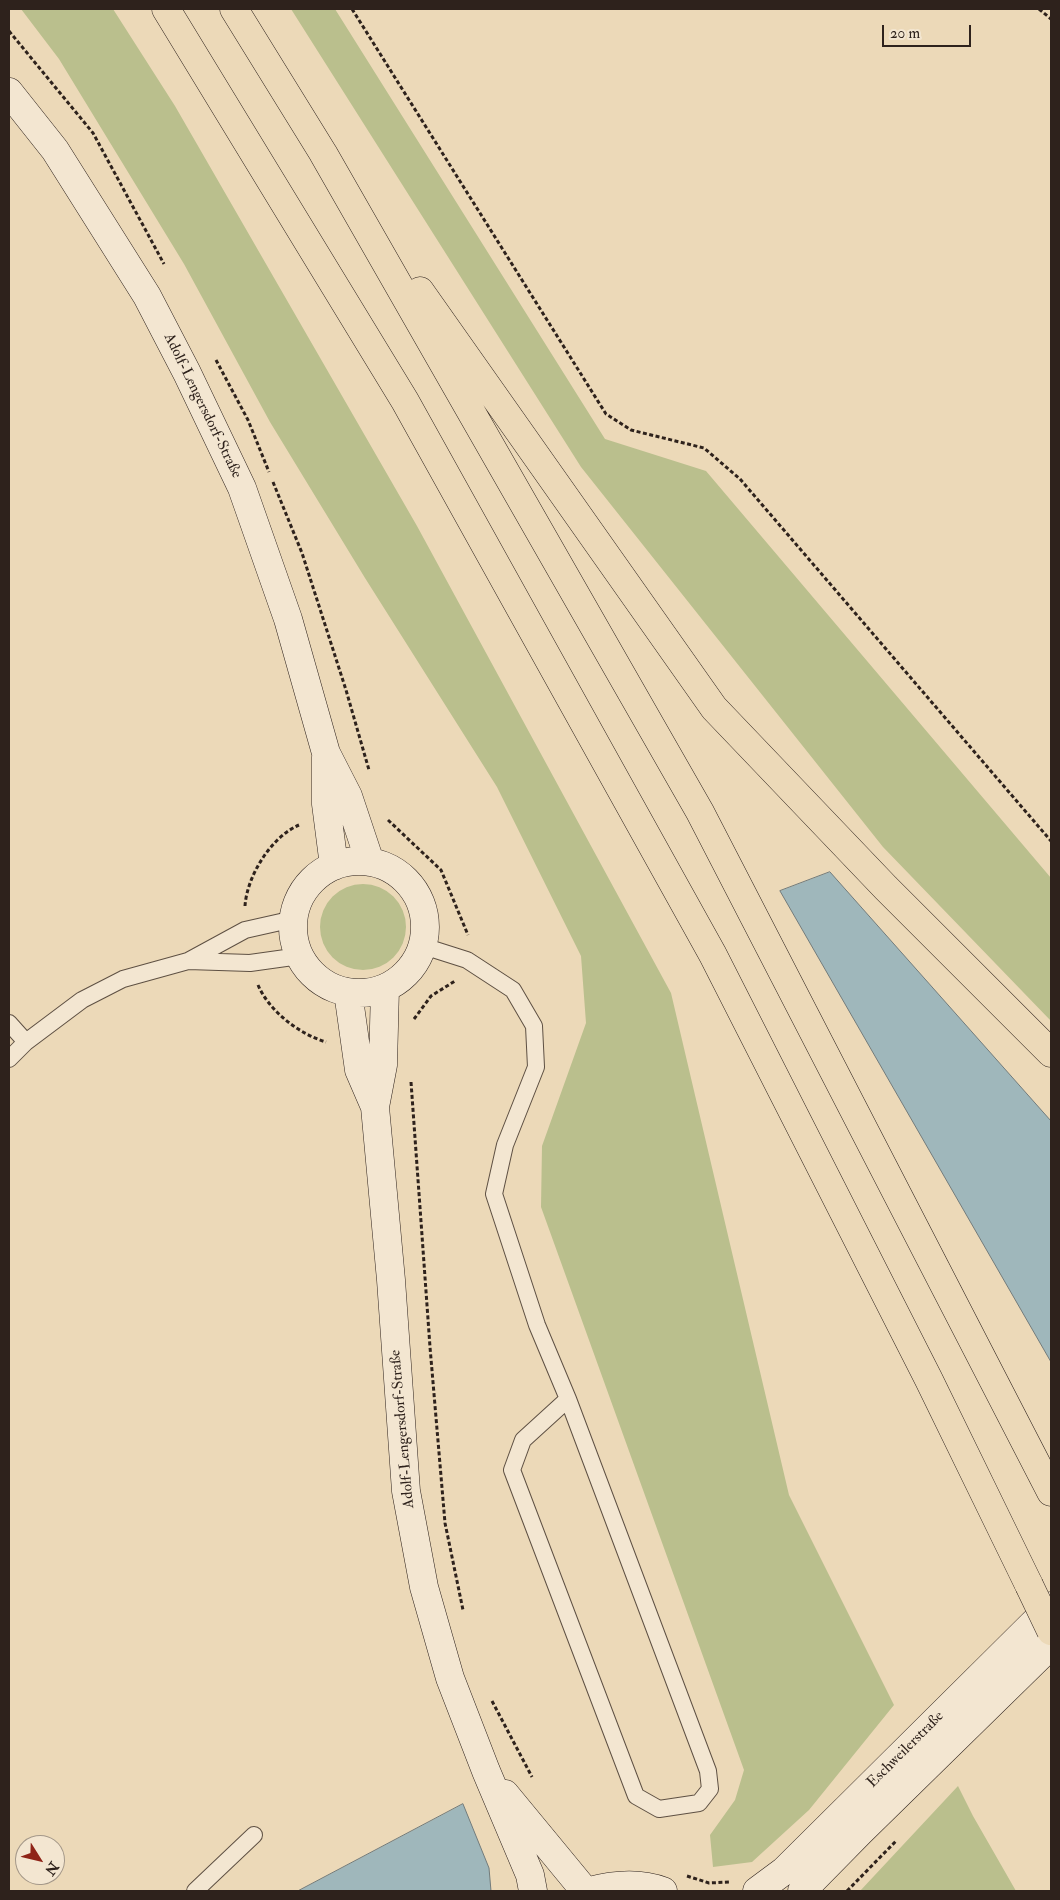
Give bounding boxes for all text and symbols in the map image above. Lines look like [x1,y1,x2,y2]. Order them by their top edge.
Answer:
scale bar [885,15,974,47]
text: 20 m [890,24,920,43]
street label: Adolf-Lengersdorf-Straße [159,331,245,481]
street label: Adolf-Lengersdorf-Straße [387,1349,419,1509]
street label: Eschweilerstraße [864,1708,948,1792]
north arrow [15,1835,65,1885]
text: N [41,1858,62,1879]

